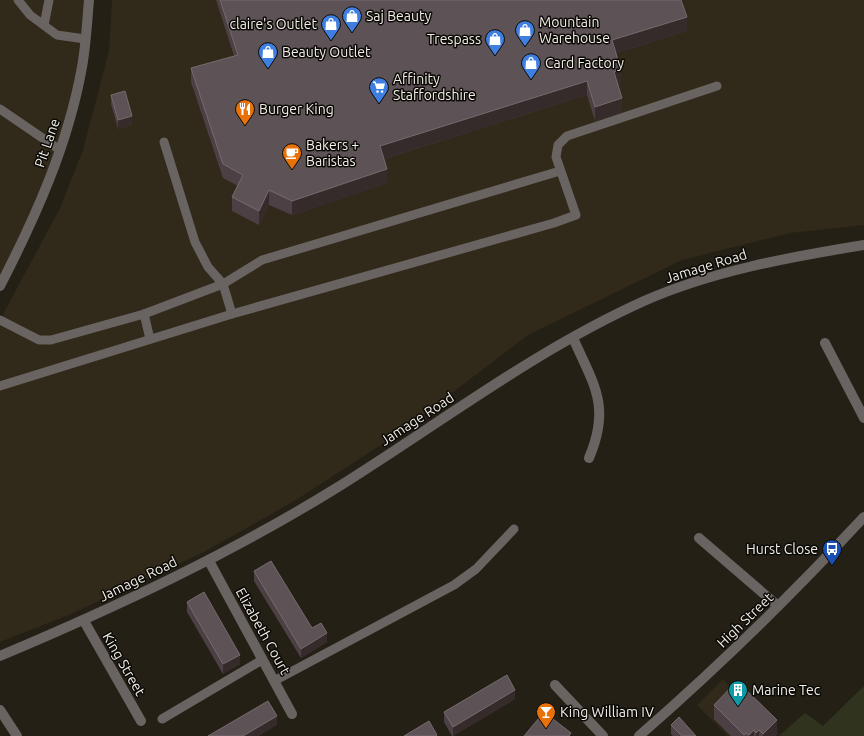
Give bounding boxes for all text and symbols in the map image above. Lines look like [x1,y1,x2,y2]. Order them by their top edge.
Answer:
shop icon: Saj Beauty [341,5,363,33]
place label: Saj Beauty [366,8,431,24]
shop icon: claire's Outlet [320,13,342,41]
place label: Mountain Warehouse [539,14,610,46]
place label: claire's Outlet [229,16,317,32]
shop icon: Mountain Warehouse [514,19,536,47]
shop icon: Trespass [484,28,506,56]
place label: Trespass [427,31,481,47]
shop icon: Beauty Outlet [257,41,279,69]
place label: Beauty Outlet [282,44,371,60]
shop icon: Card Factory [520,52,542,80]
place label: Card Factory [545,55,624,71]
place label: Affinity Staffordshire [393,71,476,103]
supermarket icon: Affinity Staffordshire [368,76,390,104]
restaurant icon: Burger King [234,98,256,126]
place label: Burger King [259,101,334,117]
street label: Pit Lane [31,116,63,170]
place label: Bakers + Baristas [306,137,359,169]
cafe icon: Bakers + Baristas [281,142,303,170]
street label: Jamage Road [663,246,749,286]
street label: Jamage Road [377,389,457,449]
bus stop icon: Hurst Close [821,538,843,566]
place label: Hurst Close [746,541,818,557]
street label: Jamage Road [96,553,180,605]
street label: Elizabeth Court [233,585,294,678]
street label: High Street [714,589,777,651]
street label: King Street [99,629,149,699]
building icon: Marine Tec [727,679,749,707]
place label: Marine Tec [752,682,821,698]
bar icon: King William IV [535,701,557,729]
place label: King William IV [560,704,654,720]

